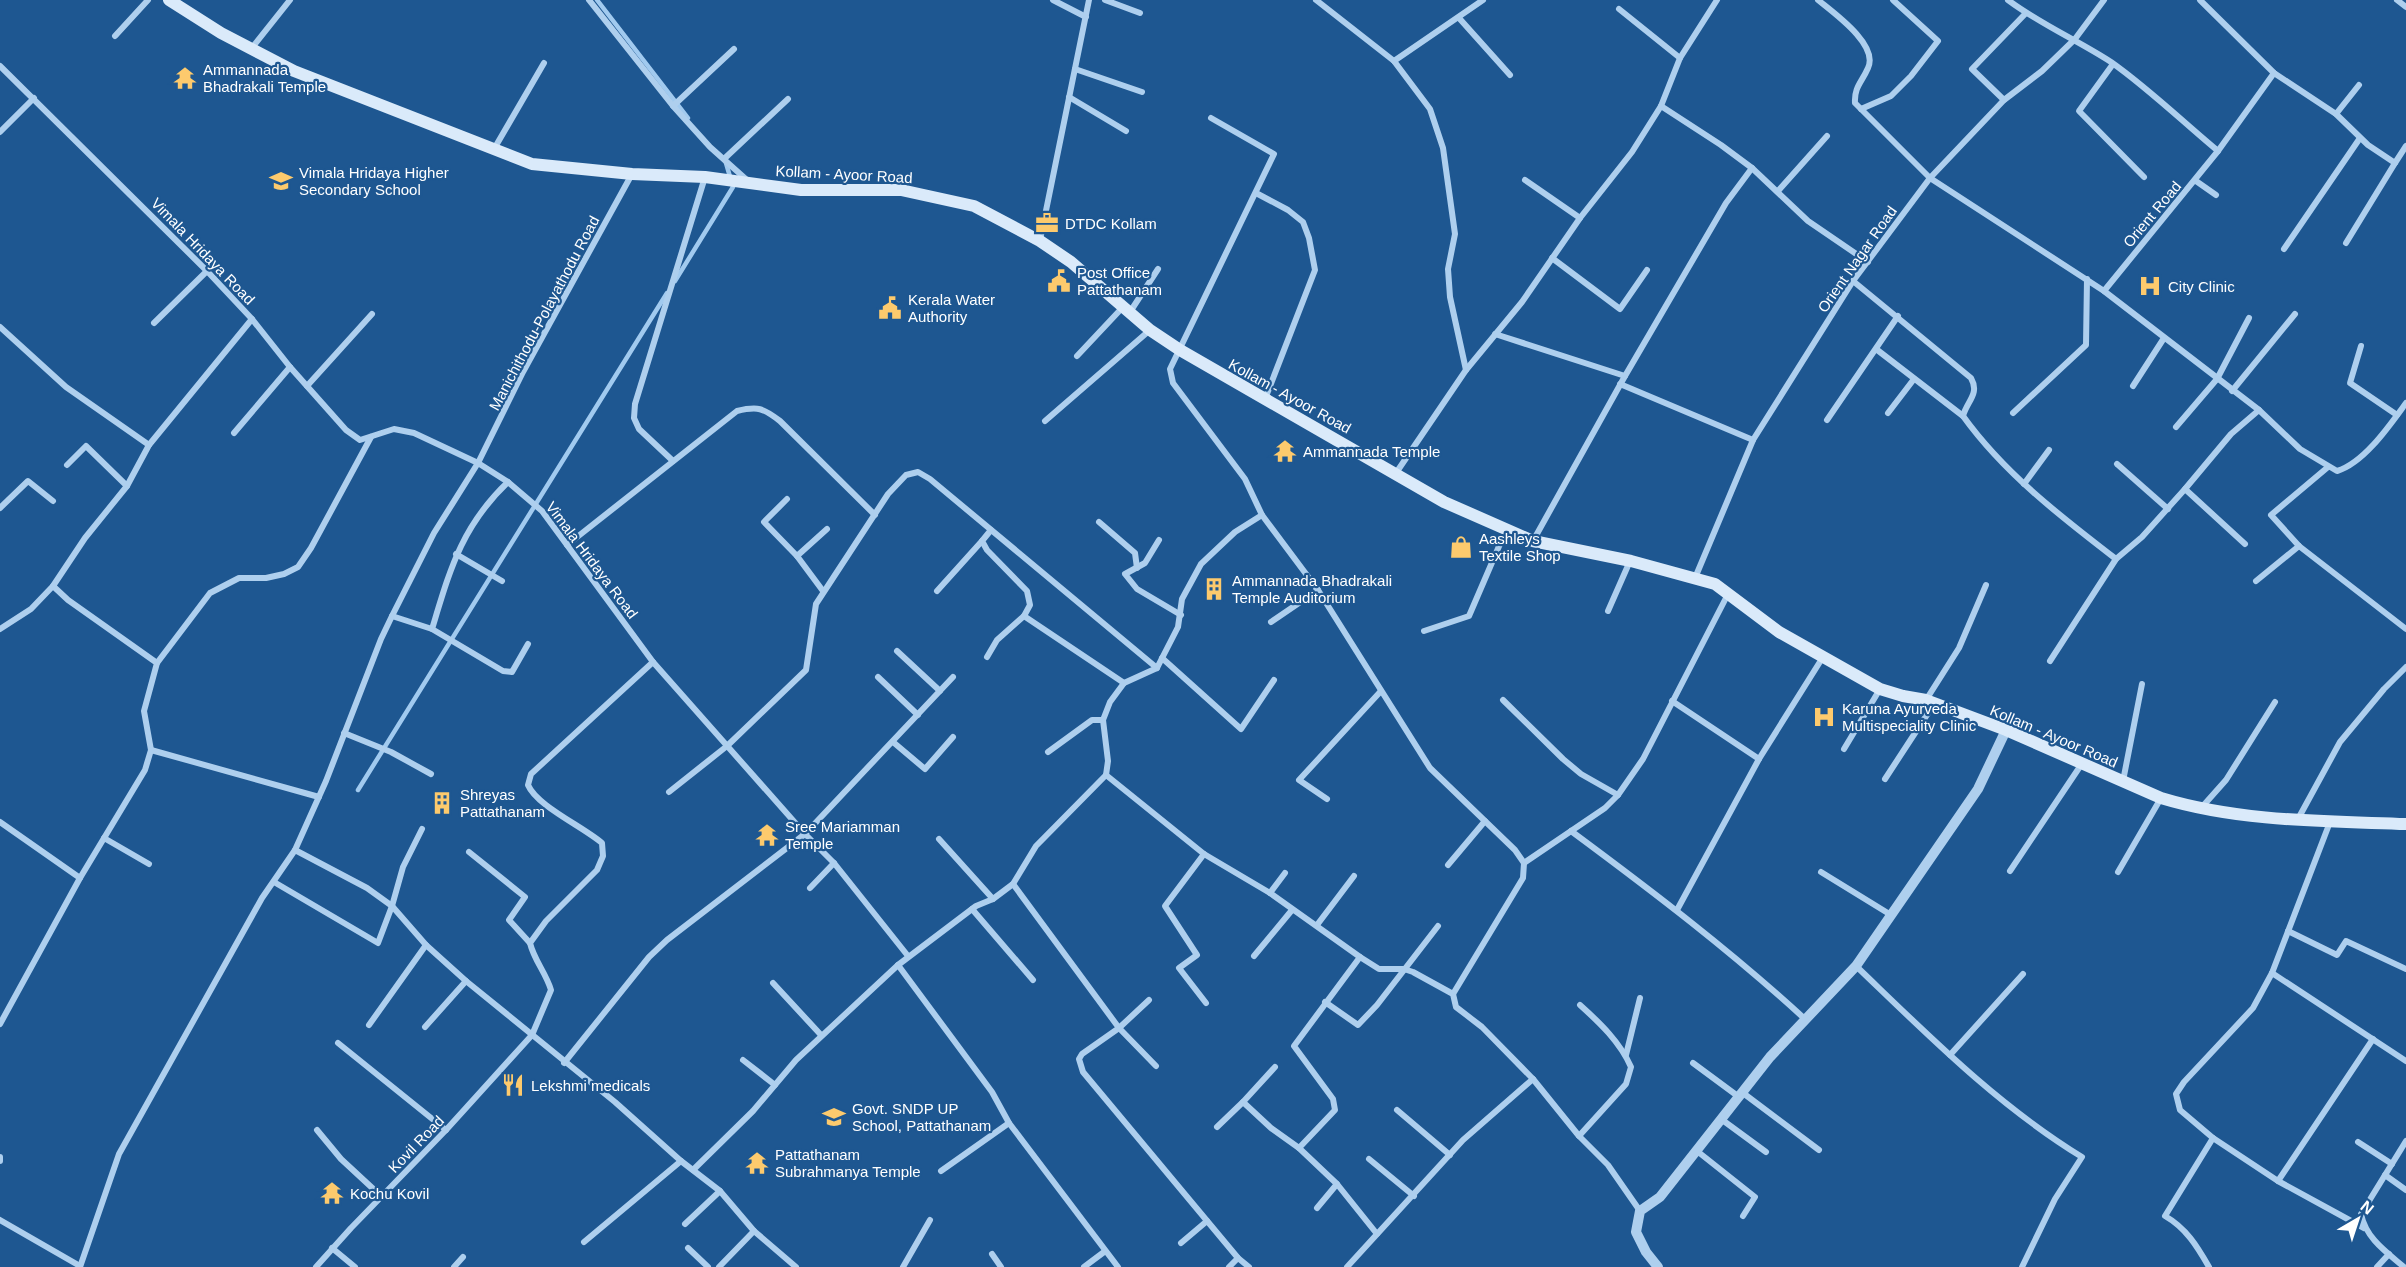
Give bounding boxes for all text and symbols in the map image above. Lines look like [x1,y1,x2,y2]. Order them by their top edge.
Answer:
place label: Ammannada Bhadrakali Temple [203,61,326,95]
temple icon: Ammannada Bhadrakali Temple [172,65,198,91]
street label: Kollam - Ayoor Road [775,162,913,186]
place label: Vimala Hridaya Higher Secondary School [299,164,449,198]
school or university icon: Vimala Hridaya Higher Secondary School [268,168,294,194]
street label: Orient Road [2119,178,2185,250]
street label: Vimala Hridaya Road [148,194,258,308]
street label: Orient Nagar Road [1814,203,1900,315]
office icon: DTDC Kollam [1034,210,1060,236]
street label: Manichithodu-Polayathodu Road [485,213,603,413]
place label: DTDC Kollam [1065,215,1157,232]
place label: Post Office Pattathanam [1077,264,1162,298]
public building icon: Post Office Pattathanam [1046,268,1072,294]
hospital icon: City Clinic [2137,273,2163,299]
place label: City Clinic [2168,278,2235,295]
place label: Kerala Water Authority [908,291,995,325]
public building icon: Kerala Water Authority [877,295,903,321]
street label: Kollam - Ayoor Road [1226,355,1354,437]
temple icon: Ammannada Temple [1272,438,1298,464]
place label: Ammannada Temple [1303,443,1440,460]
street label: Vimala Hridaya Road [543,498,641,622]
place label: Aashleys Textile Shop [1479,530,1561,564]
shop icon: Aashleys Textile Shop [1448,534,1474,560]
place label: Ammannada Bhadrakali Temple Auditorium [1232,572,1392,606]
building icon: Ammannada Bhadrakali Temple Auditorium [1201,576,1227,602]
place label: Karuna Ayurveda Multispeciality Clinic [1842,700,1977,734]
street label: Kollam - Ayoor Road [1987,701,2121,771]
hospital icon: Karuna Ayurveda Multispeciality Clinic [1811,704,1837,730]
place label: Shreyas Pattathanam [460,786,545,820]
building icon: Shreyas Pattathanam [429,790,455,816]
place label: Sree Mariamman Temple [785,818,900,852]
temple icon: Sree Mariamman Temple [754,822,780,848]
restaurant icon: Lekshmi medicals [500,1072,526,1098]
place label: Lekshmi medicals [531,1077,650,1094]
place label: Govt. SNDP UP School, Pattathanam [852,1100,991,1134]
school or university icon: Govt. SNDP UP School, Pattathanam [821,1104,847,1130]
street label: Kovil Road [385,1112,447,1176]
place label: Pattathanam Subrahmanya Temple [775,1146,921,1180]
temple icon: Pattathanam Subrahmanya Temple [744,1150,770,1176]
temple icon: Kochu Kovil [319,1180,345,1206]
place label: Kochu Kovil [350,1185,429,1202]
north arrow [2328,1189,2388,1249]
text: N [2357,1197,2377,1218]

